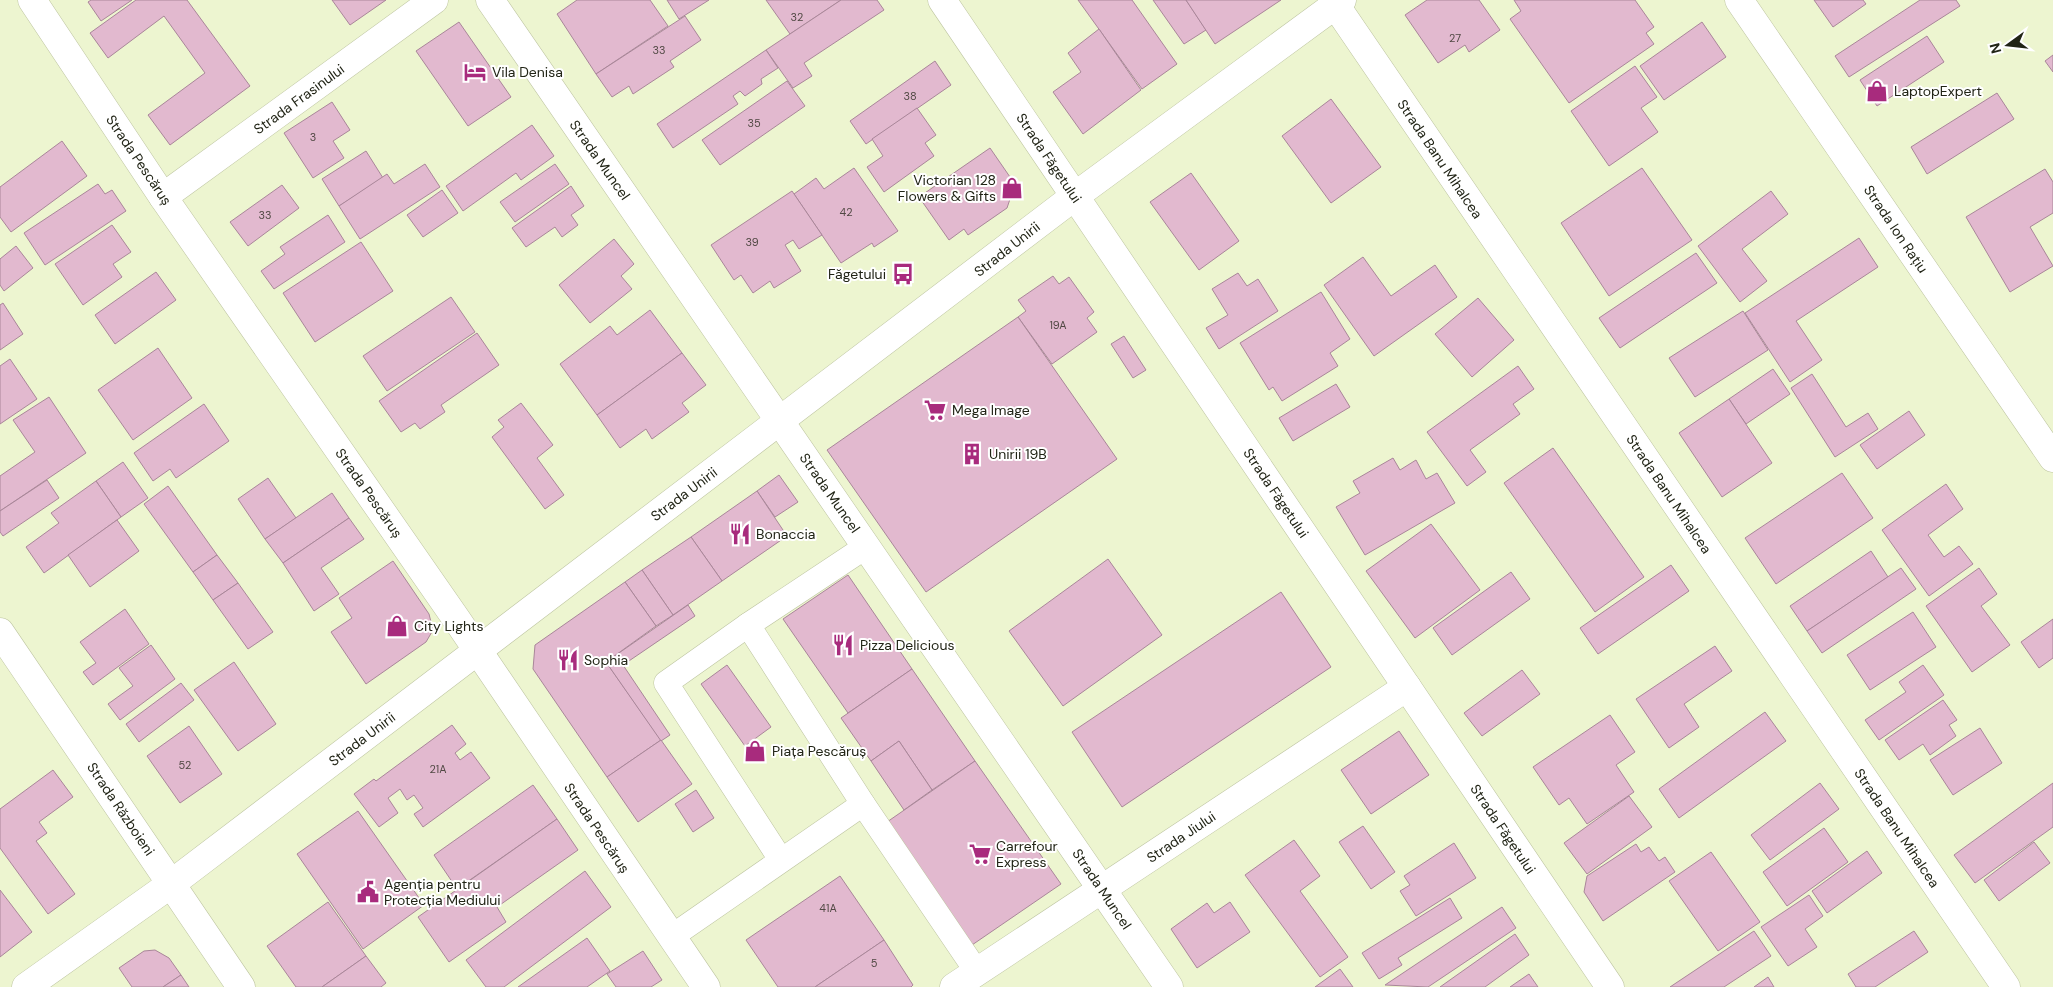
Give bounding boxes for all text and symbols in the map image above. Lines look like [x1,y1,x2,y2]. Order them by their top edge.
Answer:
house number: 32 [791,10,803,24]
north arrow [1983,20,2033,70]
house number: 27 [1449,31,1461,45]
text: N [1985,41,2005,56]
house number: 33 [652,43,666,57]
hotel icon: Vila Denisa [462,59,488,85]
street label: Strada Frasinului [250,60,348,138]
place label: Vila Denisa [492,63,563,81]
shop icon: LaptopExpert [1864,78,1890,104]
place label: LaptopExpert [1894,82,1982,100]
house number: 38 [903,89,917,103]
street label: Strada Banu Mihalcea [1393,96,1487,222]
street label: Strada Făgetului [1012,110,1086,206]
street label: Strada Pescăruș [102,111,176,209]
house number: 35 [747,116,761,130]
street label: Strada Muncel [566,117,634,203]
house number: 3 [310,130,316,144]
place label: Victorian 128 Flowers & Gifts [898,171,996,205]
shop icon: Victorian 128 Flowers & Gifts [999,175,1025,201]
street label: Strada Ion Rațiu [1860,182,1932,276]
house number: 42 [839,205,853,219]
house number: 33 [258,208,272,222]
street label: Strada Unirii [970,218,1044,280]
house number: 39 [745,235,759,249]
bus stop icon: Făgetului [890,261,916,287]
place label: Făgetului [828,265,886,283]
house number: 19A [1049,318,1067,332]
supermarket icon: Mega Image [922,397,948,423]
place label: Mega Image [952,401,1030,419]
street label: Strada Banu Mihalcea [1622,431,1716,557]
building icon: Unirii 19B [959,441,985,467]
street label: Strada Pescăruș [331,445,407,541]
place label: Unirii 19B [989,445,1047,463]
street label: Strada Făgetului [1239,445,1313,541]
street label: Strada Muncel [796,450,864,536]
street label: Strada Unirii [647,463,721,525]
restaurant icon: Bonaccia [727,521,753,547]
place label: Bonaccia [756,525,815,543]
shop icon: City Lights [384,613,410,639]
place label: City Lights [414,617,484,635]
restaurant icon: Pizza Delicious [830,632,856,658]
place label: Pizza Delicious [860,636,954,654]
restaurant icon: Sophia [555,647,581,673]
place label: Sophia [584,651,628,669]
street label: Strada Unirii [325,708,399,770]
shop icon: Piața Pescăruș [742,738,768,764]
place label: Piața Pescăruș [772,742,866,760]
house number: 52 [179,758,191,772]
street label: Strada Războieni [83,759,159,859]
house number: 21A [429,762,447,776]
street label: Strada Banu Mihalcea [1850,765,1944,891]
street label: Strada Pescăruș [560,779,634,877]
street label: Strada Făgetului [1466,781,1540,877]
street label: Strada Jiului [1143,807,1219,867]
place label: Carrefour Express [996,837,1058,871]
supermarket icon: Carrefour Express [967,841,993,867]
street label: Strada Muncel [1068,845,1136,933]
place label: Agenția pentru Protecția Mediului [384,875,501,909]
public building icon: Agenția pentru Protecția Mediului [355,879,381,905]
house number: 41A [819,901,837,915]
house number: 5 [871,956,878,970]

